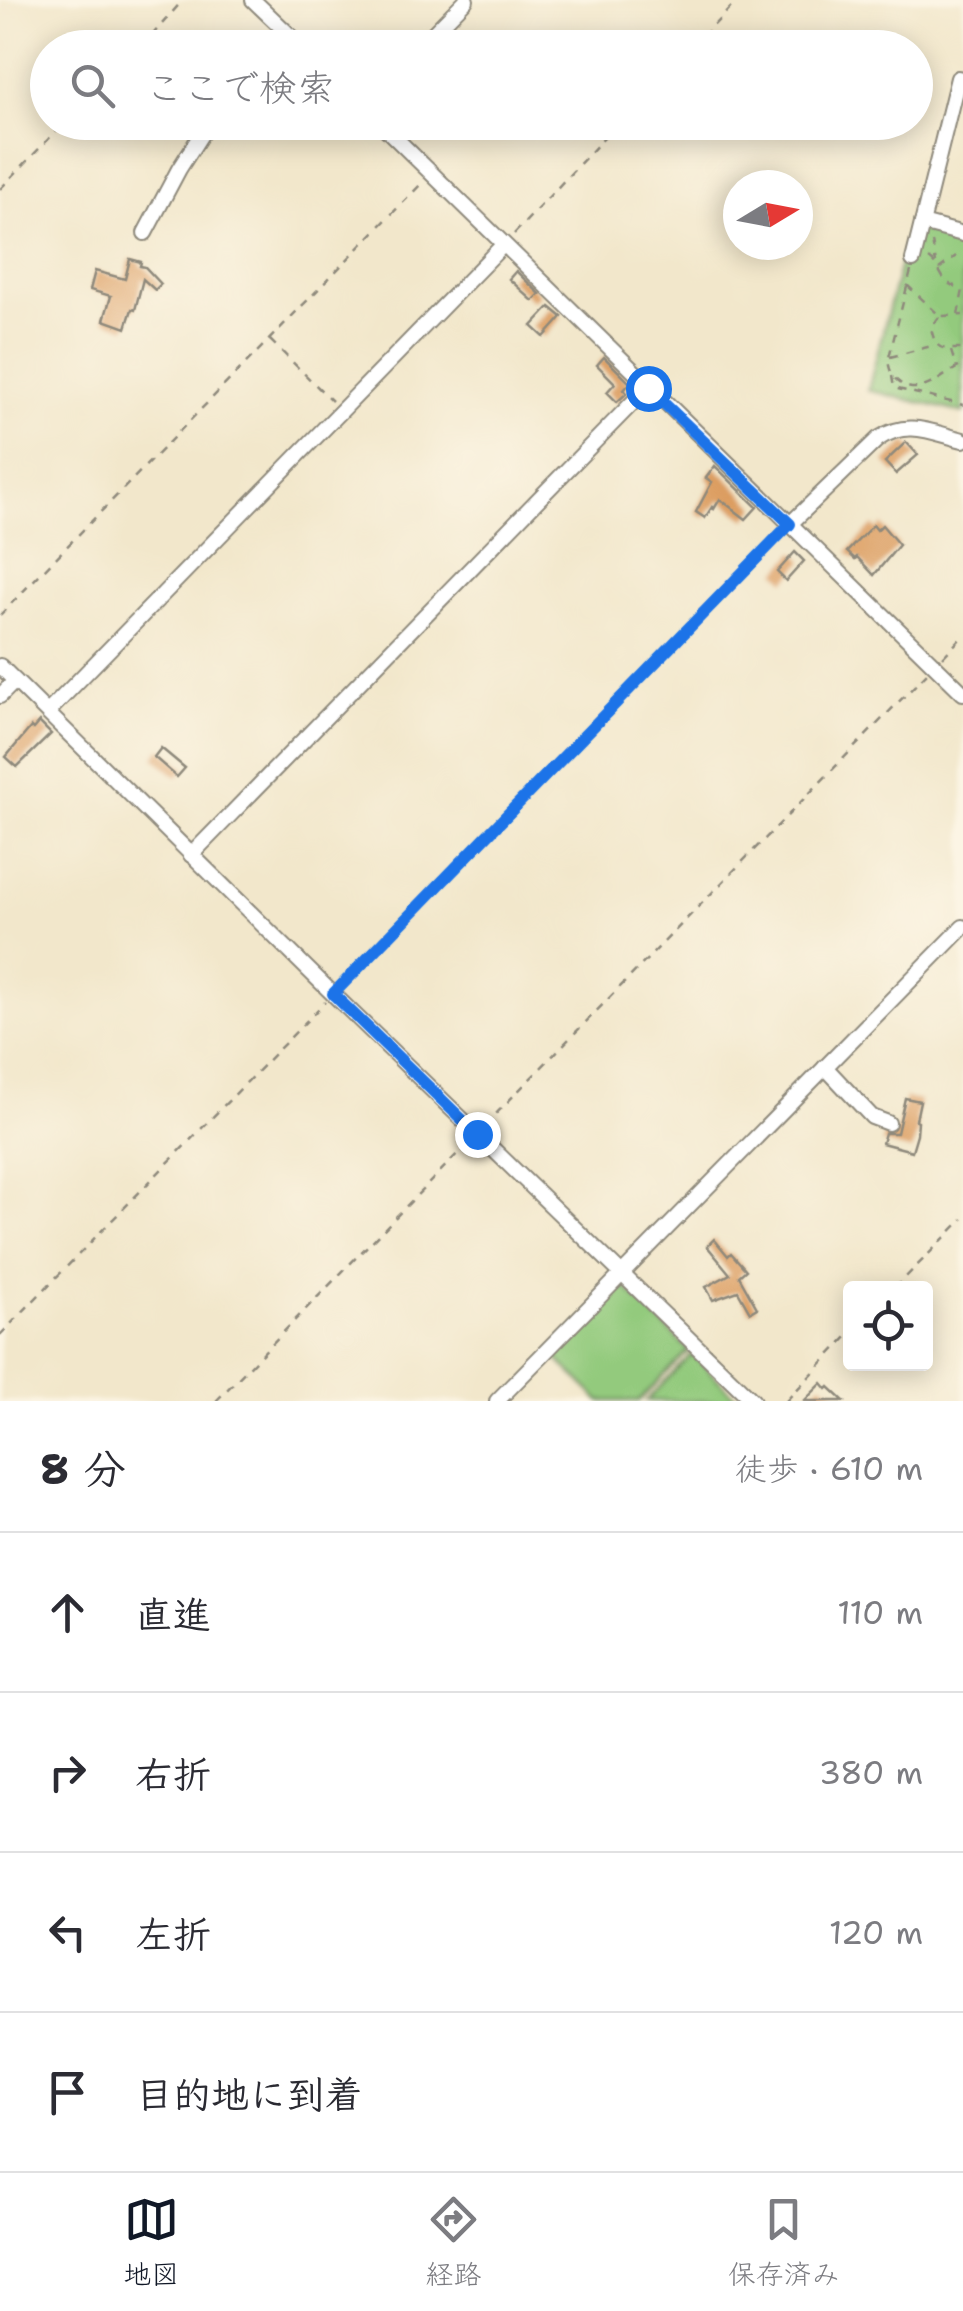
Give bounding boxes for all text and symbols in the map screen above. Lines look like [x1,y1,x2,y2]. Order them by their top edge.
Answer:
search box [30,30,933,140]
icon: search [65,58,120,113]
text: ここで検索 [145,62,335,113]
north arrow [723,170,813,260]
route start [626,366,672,412]
route end [455,1112,501,1158]
map controls [843,1281,933,1371]
button: locate [843,1281,933,1371]
text: 8 分 [40,1441,126,1497]
text: 徒歩 · 610 m [735,1447,923,1490]
icon: ahead [40,1585,95,1640]
text: 直進 [135,1589,211,1640]
text: 110 m [837,1591,923,1634]
icon: right [40,1745,95,1800]
text: 右折 [135,1749,211,1800]
text: 380 m [819,1751,923,1794]
icon: left [40,1905,95,1960]
text: 左折 [135,1909,211,1960]
text: 120 m [829,1911,923,1954]
icon: arrive [40,2065,95,2120]
text: 目的地に到着 [135,2069,363,2120]
tab: 地図 [123,2192,179,2293]
tab: 経路 [425,2192,482,2293]
tab: 保存済み [728,2192,840,2293]

